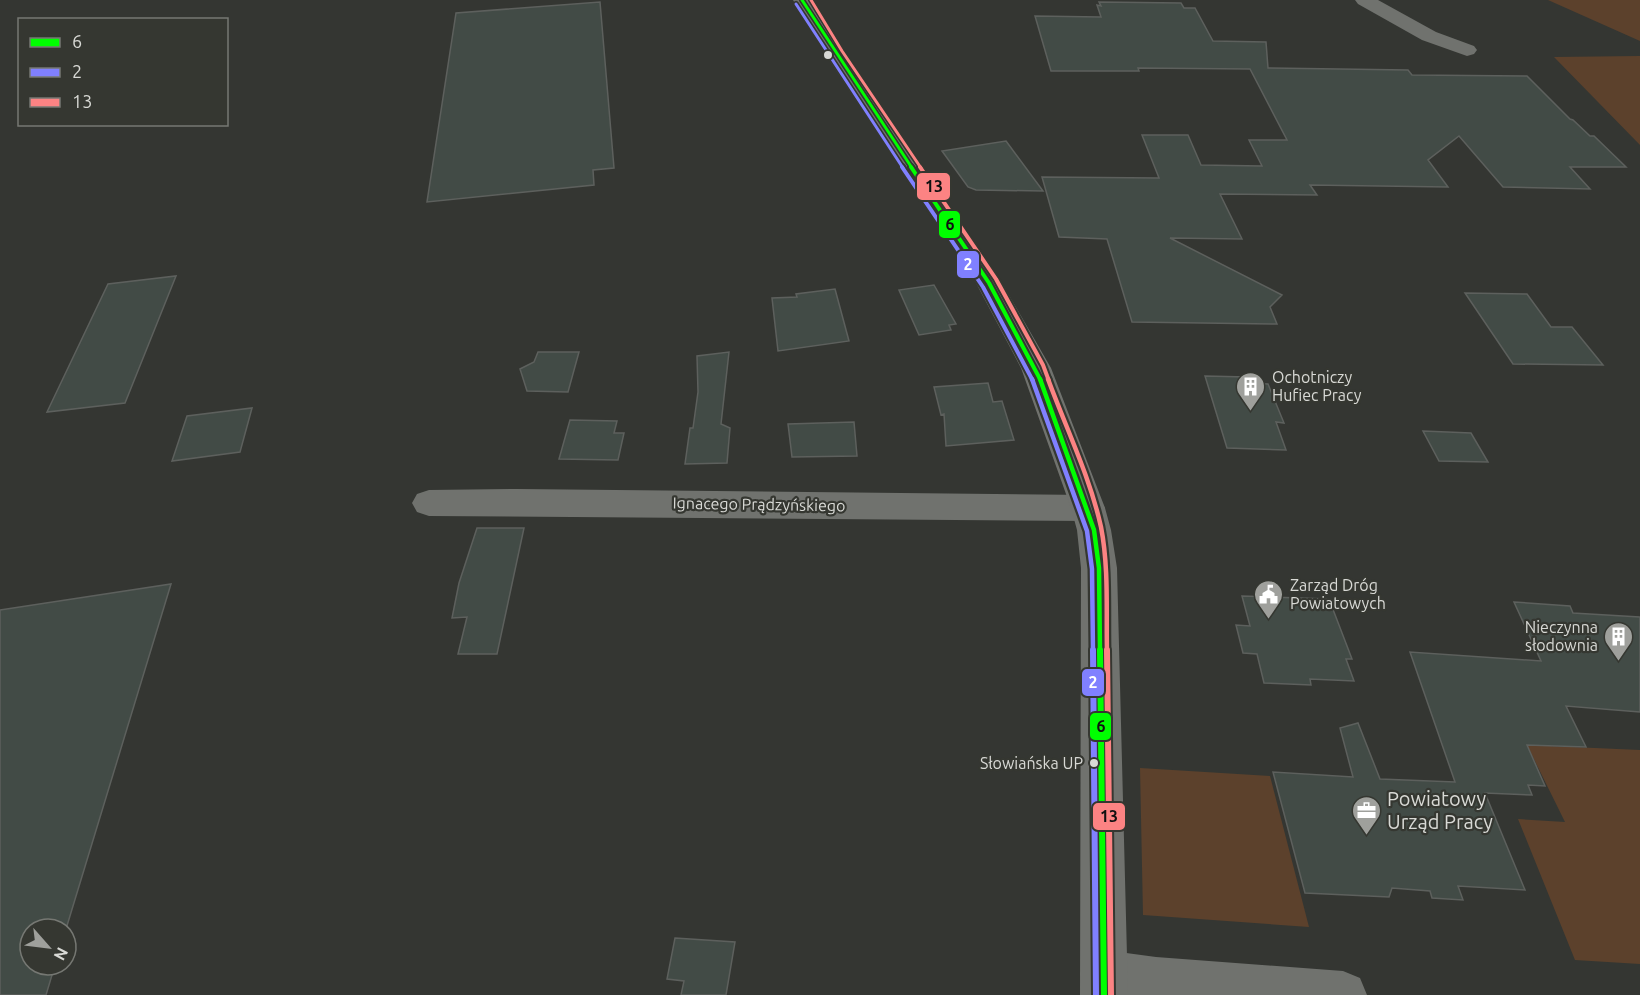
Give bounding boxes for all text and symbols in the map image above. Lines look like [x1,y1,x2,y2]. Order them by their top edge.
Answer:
legend [18,18,228,126]
text: 6 [72,31,82,51]
unlabelled marker [822,49,834,61]
text: 2 [72,61,82,81]
text: 13 [72,91,92,111]
line badge: 13 [916,172,951,201]
text: 13 [925,177,943,195]
line badge: 6 [938,210,961,239]
text: 6 [945,215,955,233]
line badge: 2 [956,250,980,279]
text: 2 [963,255,973,273]
place label: Ochotniczy Hufiec Pracy [1272,368,1362,404]
building icon: Ochotniczy Hufiec Pracy [1235,370,1267,412]
street label: Ignacego Prądzyńskiego [672,493,846,515]
place label: Zarząd Dróg Powiatowych [1290,576,1386,612]
public building icon: Zarząd Dróg Powiatowych [1253,578,1285,620]
place label: Nieczynna słodownia [1525,618,1598,654]
building icon: Nieczynna słodownia [1603,620,1635,662]
line badge: 2 [1081,668,1105,697]
text: 2 [1088,673,1098,691]
line badge: 6 [1089,712,1112,741]
text: 6 [1096,717,1106,735]
place label: Słowiańska UP [980,754,1083,772]
marker: Słowiańska UP [1088,757,1100,769]
place label: Powiatowy Urząd Pracy [1387,787,1493,833]
office icon: Powiatowy Urząd Pracy [1350,794,1382,836]
line badge: 13 [1092,802,1126,831]
text: 13 [1100,807,1118,825]
north arrow [18,917,78,977]
text: N [50,945,72,964]

